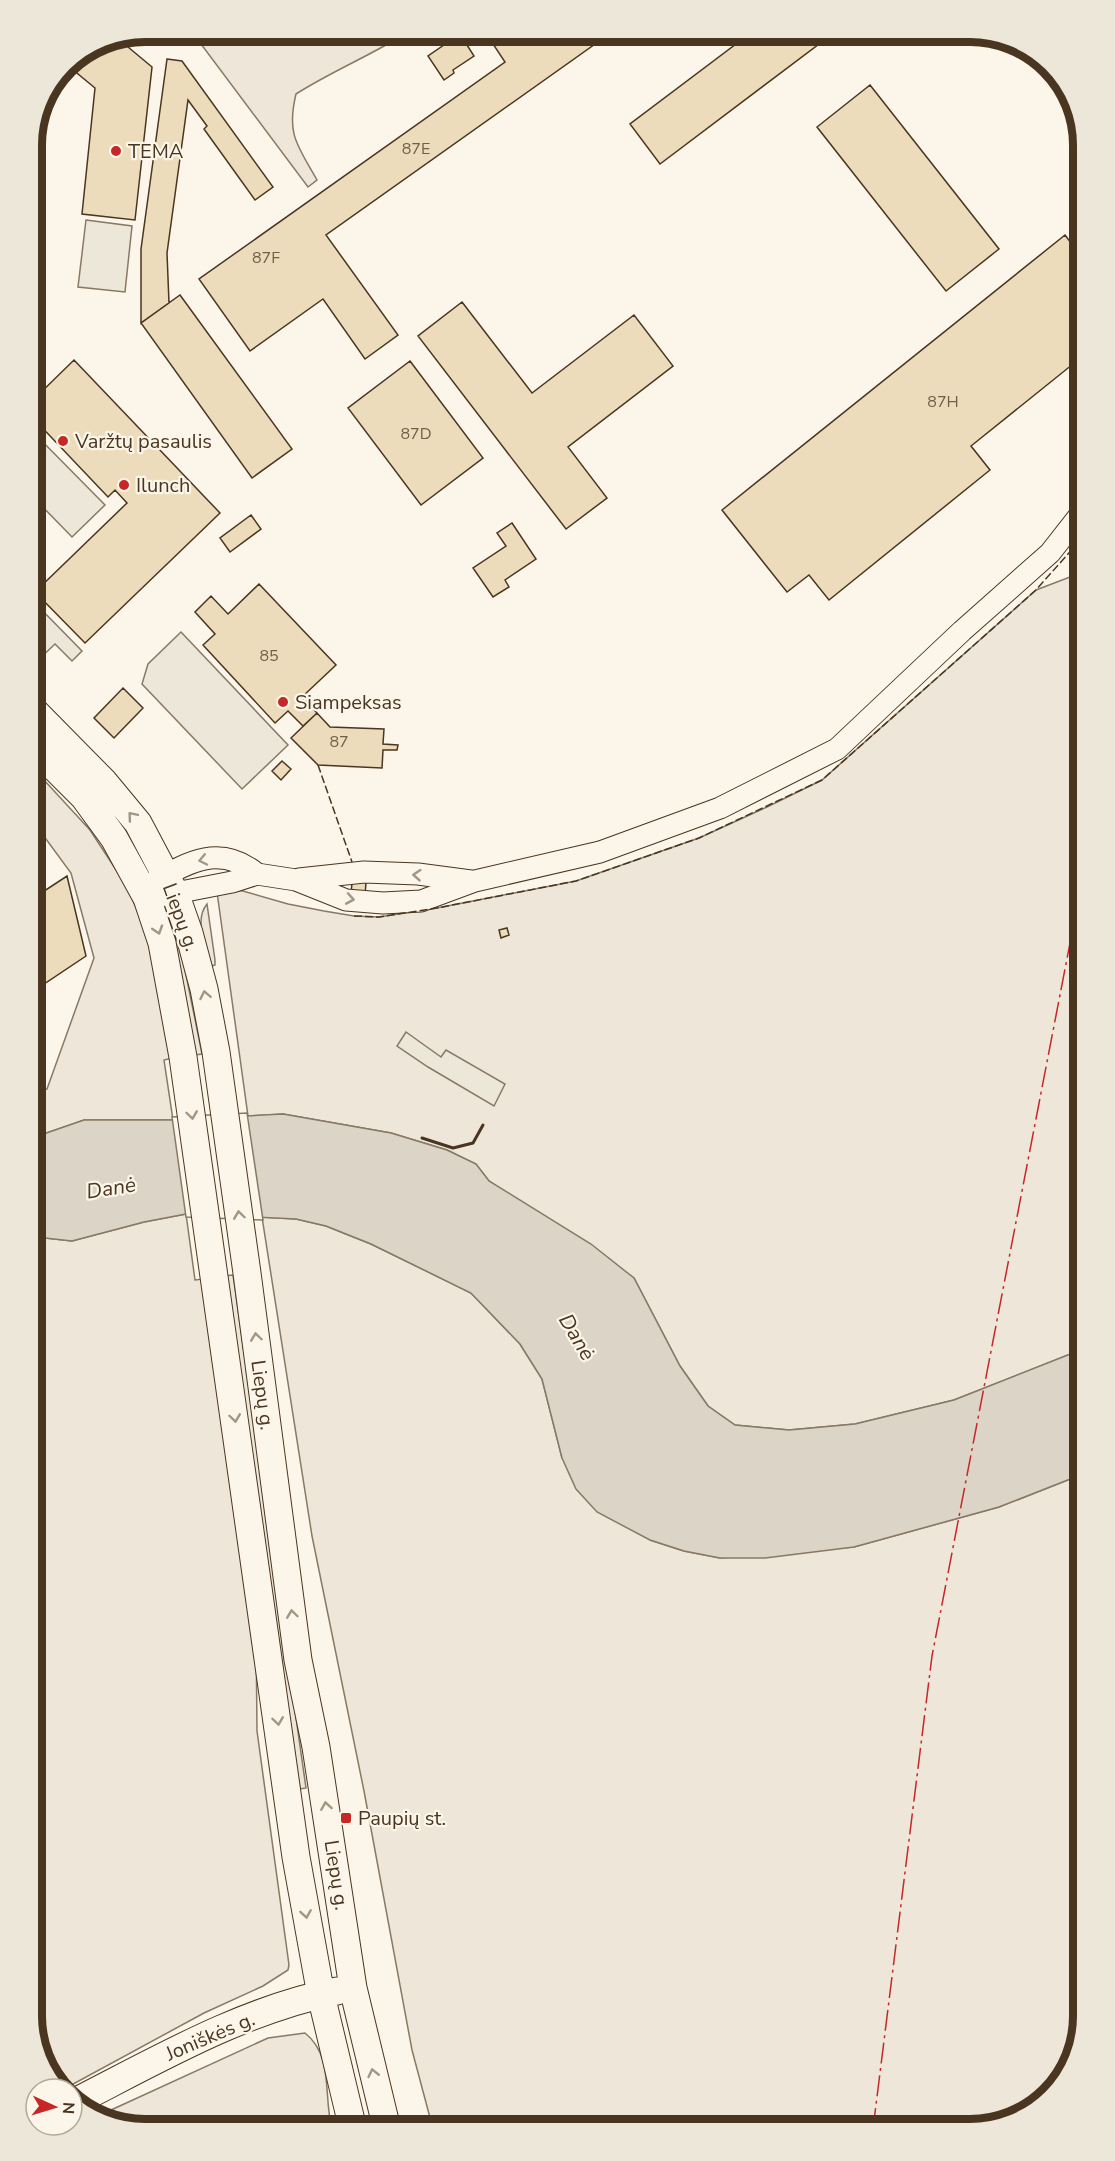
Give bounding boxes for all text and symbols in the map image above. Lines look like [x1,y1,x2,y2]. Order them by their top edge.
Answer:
place label: TEMA [128,138,184,165]
house number: 87E [402,138,430,160]
marker: TEMA [109,144,123,158]
house number: 87F [252,247,280,269]
house number: 87H [927,391,959,413]
house number: 87D [400,423,432,445]
place label: Varžtų pasaulis [74,428,212,455]
marker: Varžtų pasaulis [56,434,70,448]
place label: Ilunch [136,472,190,499]
marker: Ilunch [117,478,131,492]
house number: 85 [259,645,279,667]
place label: Siampeksas [295,689,402,716]
marker: Siampeksas [276,695,290,709]
house number: 87 [329,731,349,753]
one-way arrow [128,812,139,823]
one-way arrow [199,853,209,866]
one-way arrow [412,868,421,881]
street label: Liepų g. [156,879,205,955]
one-way arrow [346,893,355,905]
one-way arrow [150,924,163,935]
one-way arrow [199,990,212,1000]
one-way arrow [185,1110,197,1119]
water label: Danė [84,1170,138,1206]
one-way arrow [233,1210,245,1219]
water label: Danė [552,1308,602,1366]
one-way arrow [250,1333,262,1342]
street label: Liepų g. [244,1358,281,1432]
one-way arrow [228,1414,240,1423]
one-way arrow [286,1609,299,1618]
one-way arrow [271,1717,284,1726]
one-way arrow [320,1801,332,1810]
place label: Paupių st. [358,1805,446,1832]
marker: Paupių st. [339,1811,353,1825]
street label: Liepų g. [318,1838,355,1912]
one-way arrow [299,1910,311,1919]
street label: Joniškės g. [160,2006,259,2068]
one-way arrow [367,2068,380,2078]
north arrow [24,2077,84,2137]
text: N [57,2101,79,2115]

